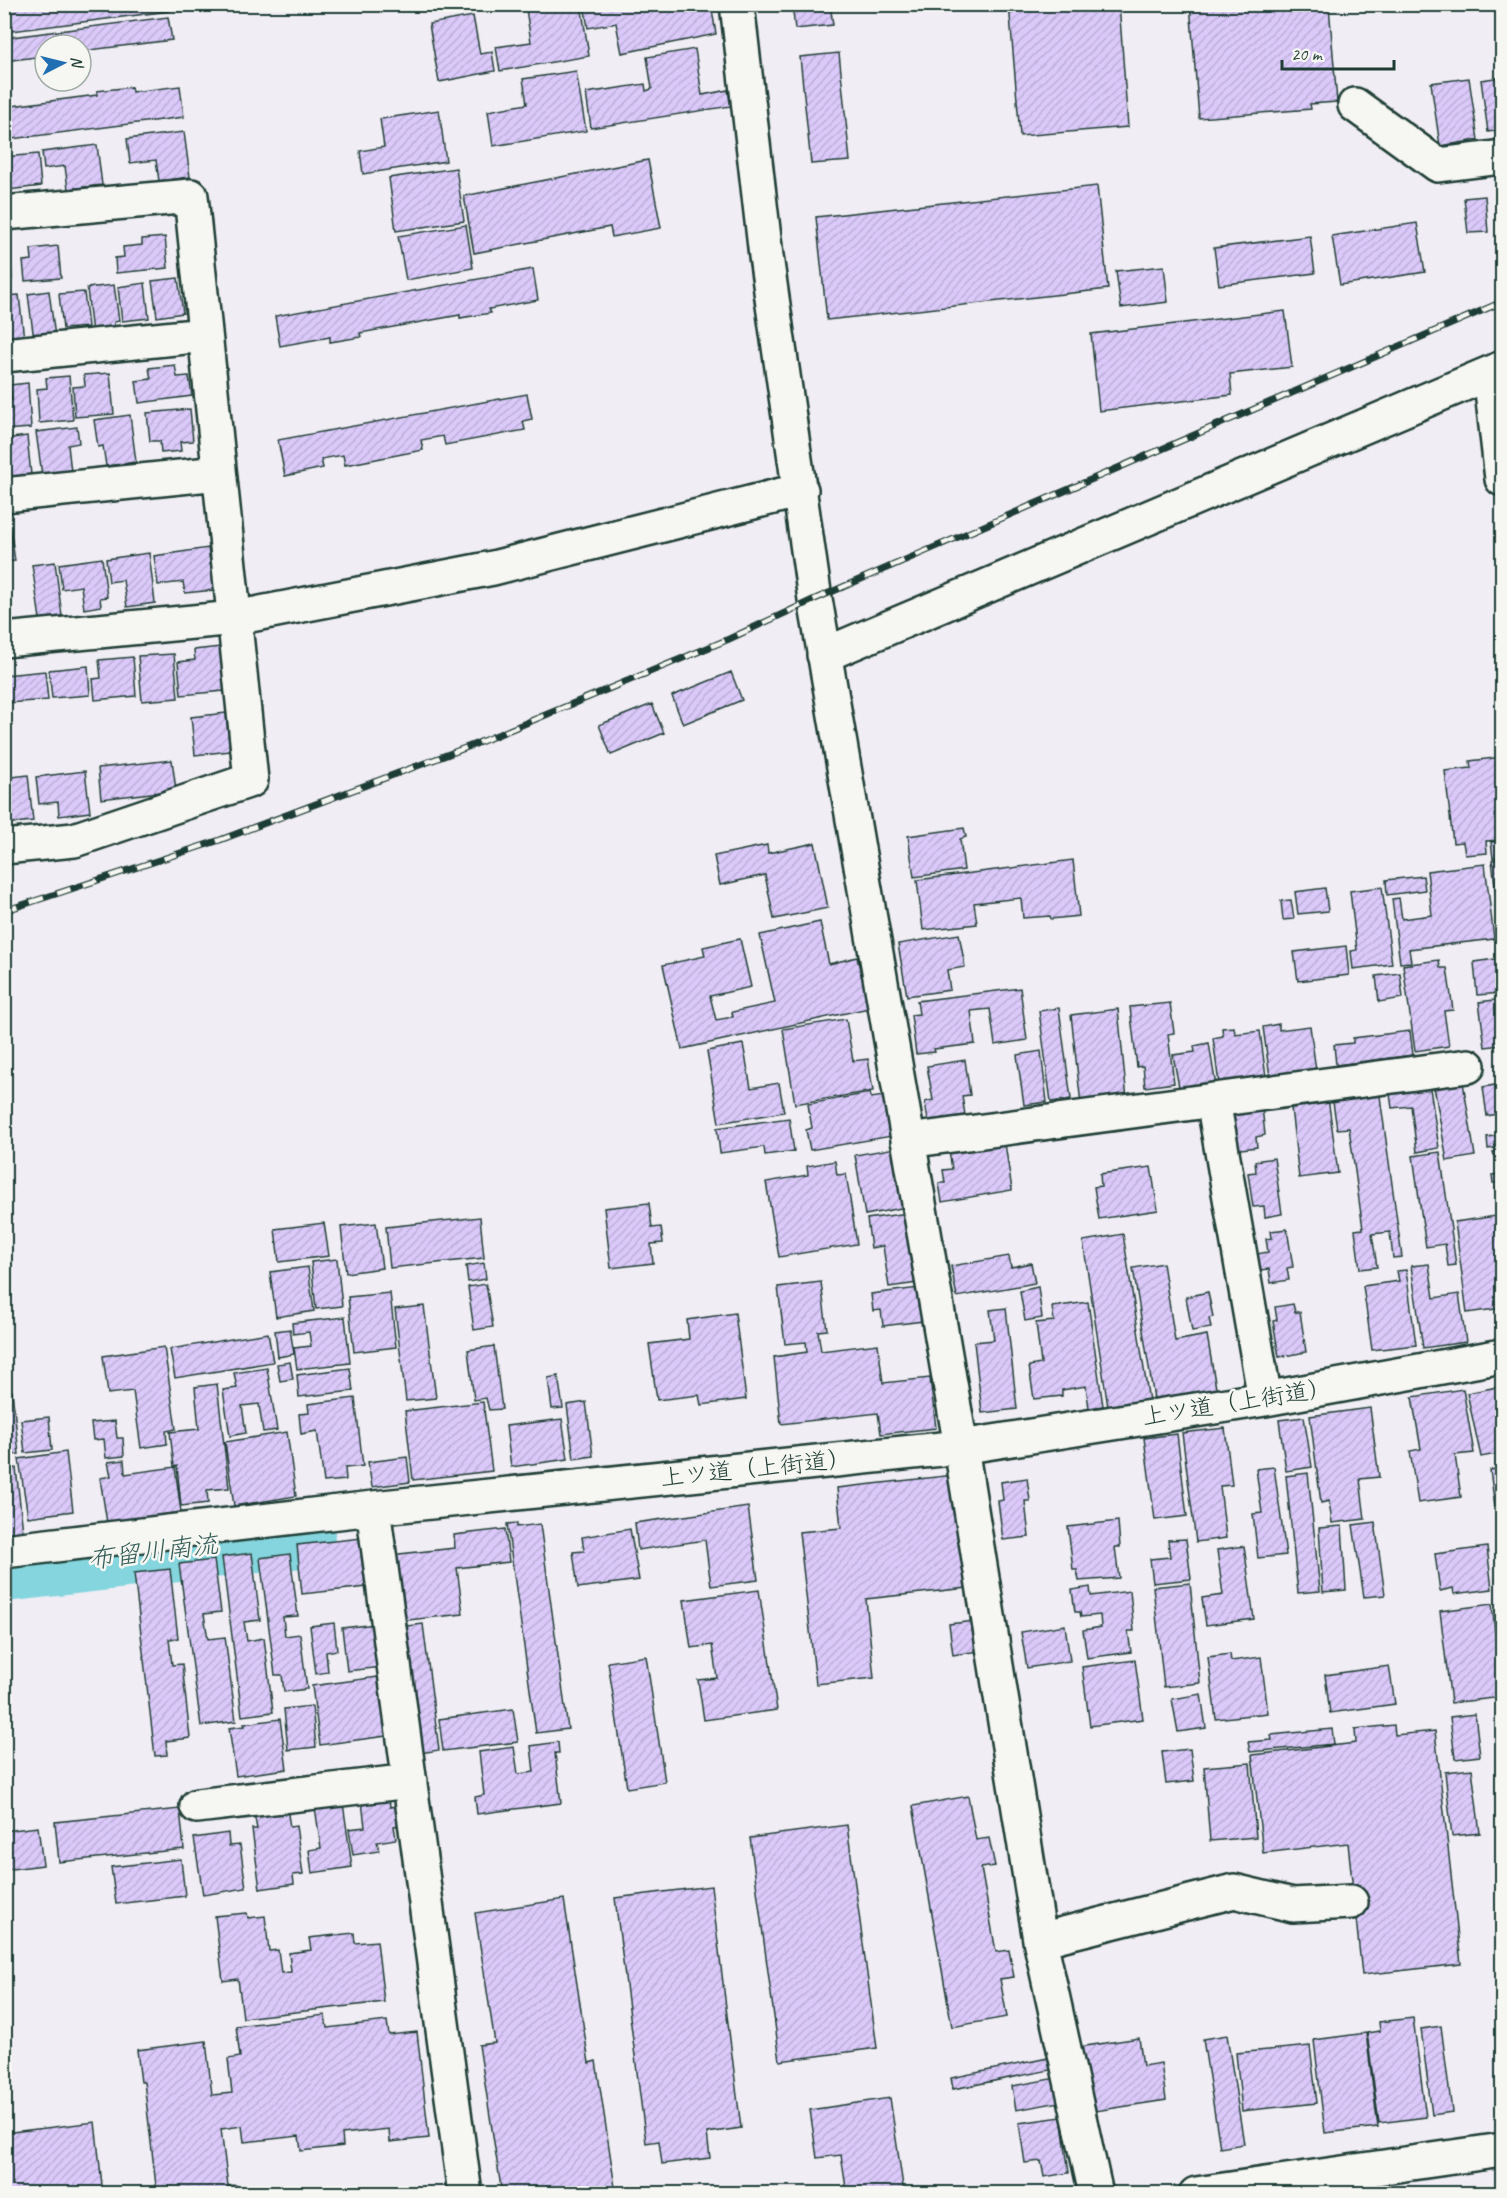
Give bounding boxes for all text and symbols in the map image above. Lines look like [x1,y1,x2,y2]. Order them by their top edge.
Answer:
north arrow [33,33,93,93]
scale bar [1282,33,1394,71]
text: 20 m [1291,43,1324,65]
text: N [66,55,88,70]
street label: 上ツ道（上街道） [1140,1372,1334,1432]
street label: 上ツ道（上街道） [659,1443,853,1493]
water label: 布留川南流 [87,1527,222,1576]

